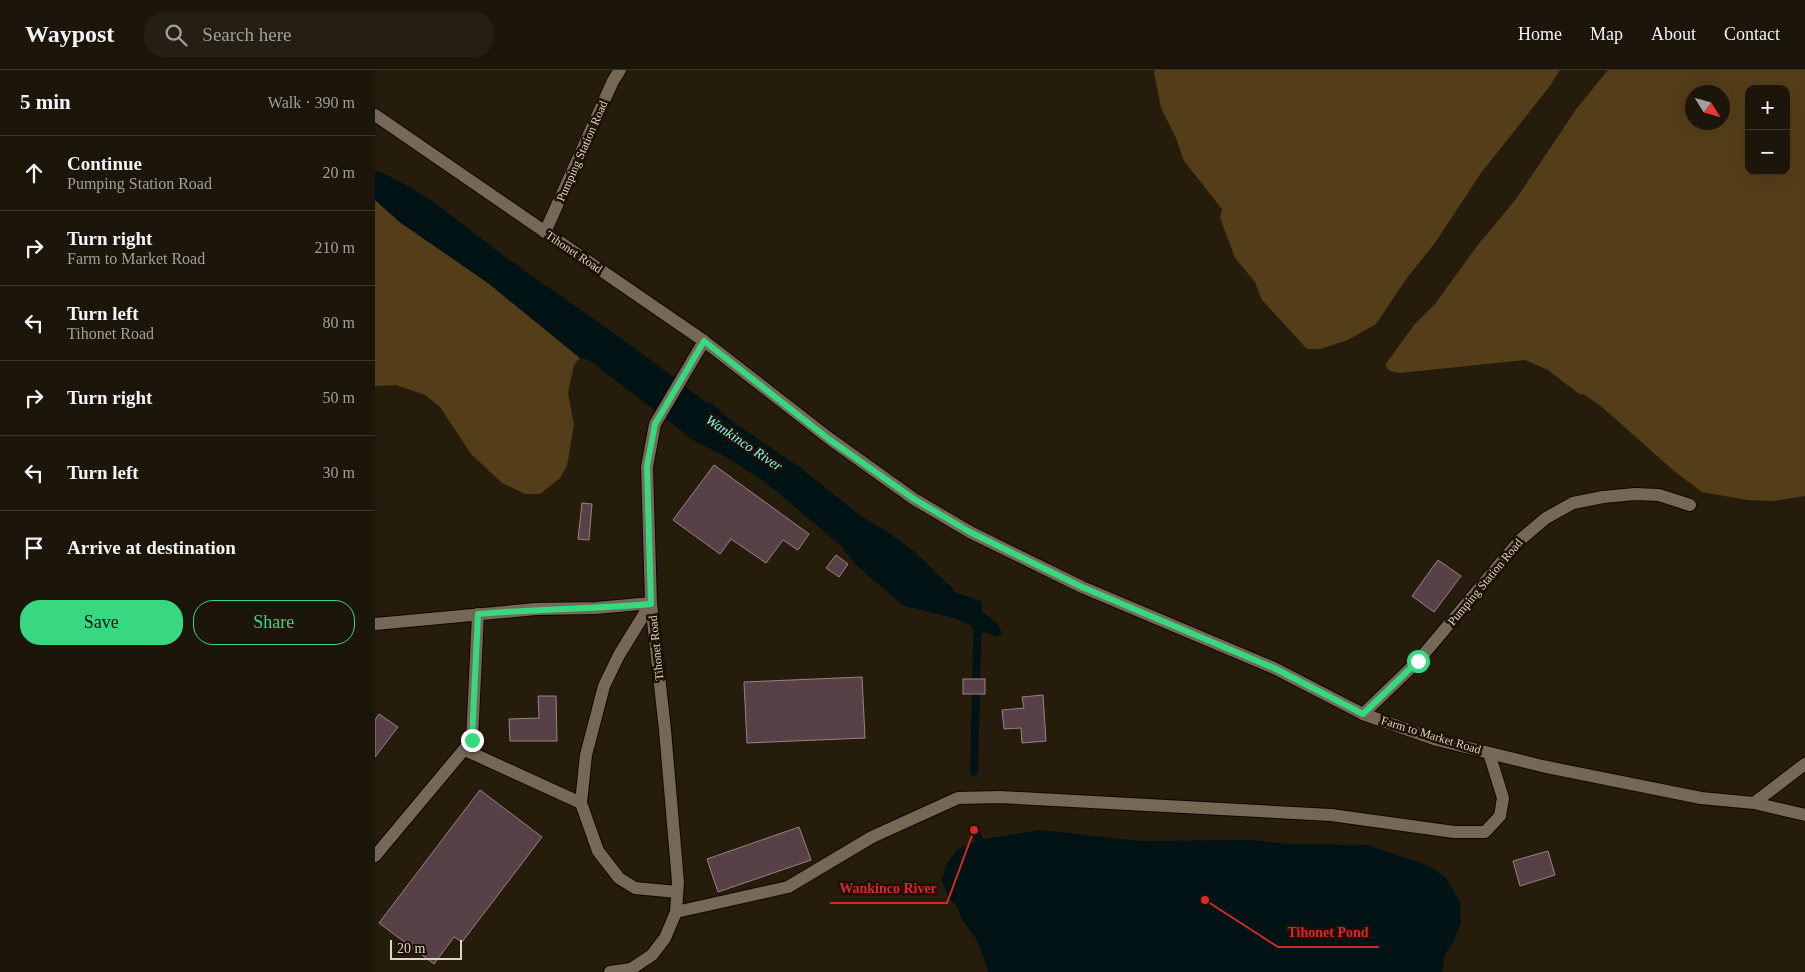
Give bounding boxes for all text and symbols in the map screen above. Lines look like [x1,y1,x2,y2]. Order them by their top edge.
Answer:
search box [144,12,494,57]
text: Waypost [25,21,114,47]
icon: search [162,21,190,49]
text: Search here [202,24,292,45]
text: Home [1518,24,1562,44]
text: Map [1590,24,1623,44]
text: About [1651,24,1696,44]
text: Contact [1724,24,1780,44]
north arrow [1685,85,1730,130]
map controls [1745,85,1790,175]
button: + [1745,85,1790,130]
text: 5 min [20,90,71,114]
text: Walk · 390 m [268,94,355,111]
street label: Pumping Station Road [554,99,610,203]
button: − [1745,130,1790,175]
text: Continue [67,153,142,174]
icon: ahead [20,159,48,187]
text: 20 m [323,164,355,181]
text: Pumping Station Road [67,175,212,192]
text: Turn right [67,228,152,249]
street label: Tihonet Road [543,228,605,276]
icon: right [20,234,48,262]
text: 210 m [315,239,355,256]
text: Farm to Market Road [67,250,205,267]
text: Turn left [67,303,139,324]
icon: left [20,309,48,337]
text: 80 m [323,314,355,331]
text: Tihonet Road [67,325,154,342]
icon: right [20,384,48,412]
text: Turn right [67,387,152,408]
text: 50 m [323,389,355,406]
water label: Wankinco River [703,412,785,474]
icon: left [20,459,48,487]
text: Turn left [67,462,139,483]
text: 30 m [323,464,355,481]
icon: arrive [20,534,48,562]
street label: Pumping Station Road [1445,536,1525,628]
text: Arrive at destination [67,537,236,558]
button: Save [20,600,183,645]
button: Share [193,600,355,645]
street label: Tihonet Road [646,615,666,681]
route start [1407,650,1430,673]
street label: Farm to Market Road [1379,713,1483,757]
route end [461,729,484,752]
callout: Wankinco River [830,874,947,903]
text: Wankinco River [839,881,937,896]
callout: Tihonet Pond [1278,918,1379,947]
text: Tihonet Pond [1287,925,1369,940]
scale bar [390,937,463,960]
text: 20 m [397,941,425,956]

